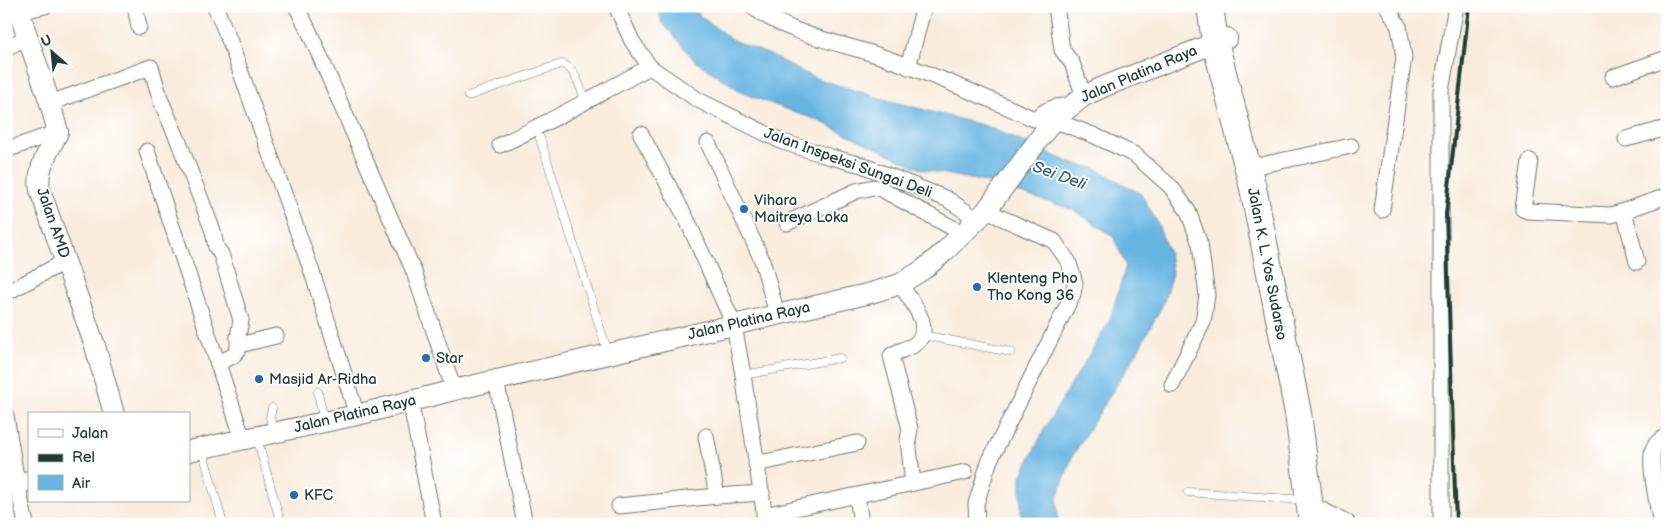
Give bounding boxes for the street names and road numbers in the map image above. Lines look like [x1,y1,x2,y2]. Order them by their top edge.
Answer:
street label: Jalan Platina Raya [1078,41,1200,107]
street label: Jalan Inspeksi Sungai Deli [761,124,935,202]
street label: Jalan AMD [32,185,74,261]
street label: Jalan K. L. Yos Sudarso [1243,186,1291,342]
street label: Jalan Platina Raya [686,298,812,344]
street label: Jalan Platina Raya [292,391,418,437]

